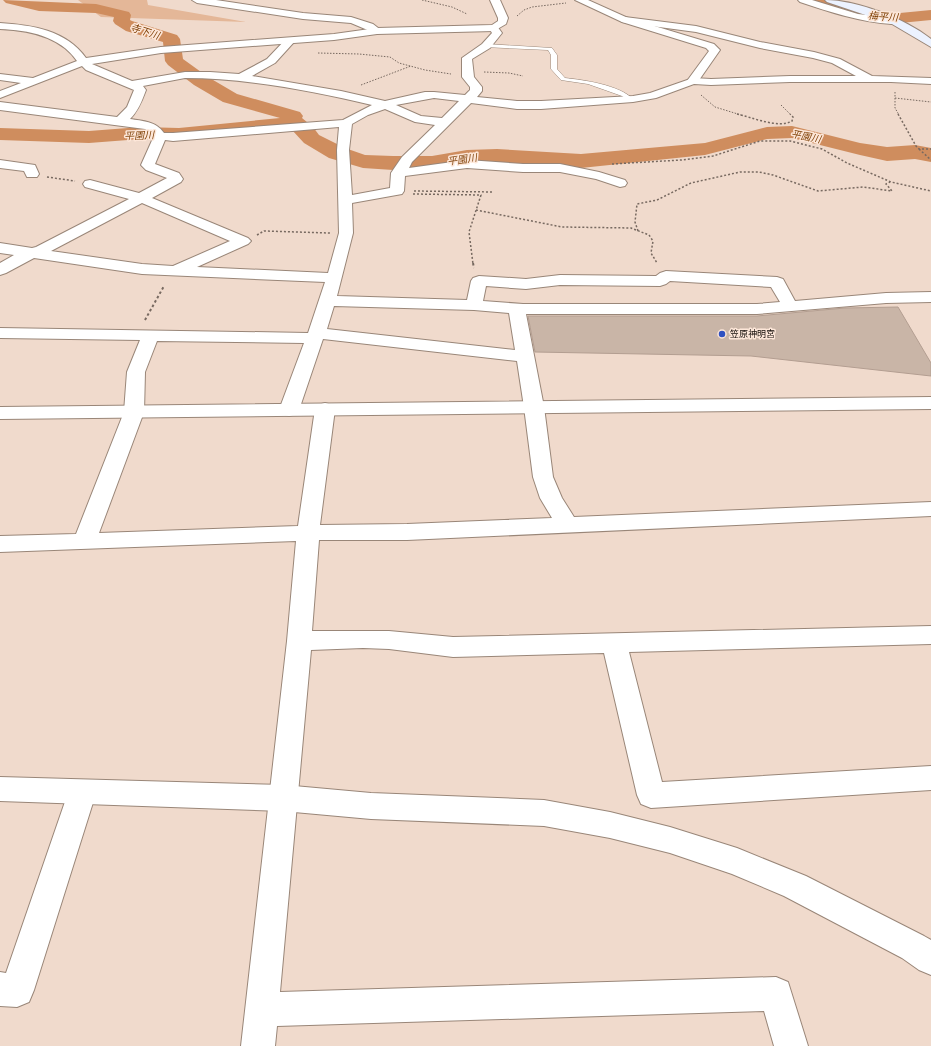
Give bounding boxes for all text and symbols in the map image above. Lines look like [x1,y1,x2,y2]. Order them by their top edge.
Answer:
water label: 梅平川 [868,9,899,24]
water label: 寺下川 [129,21,162,43]
water label: 平園川 [790,127,823,146]
water label: 平園川 [124,128,155,143]
water label: 平園川 [446,151,479,168]
place label: 笠原神明宮 [730,328,775,339]
marker: 笠原神明宮 [717,329,727,339]

